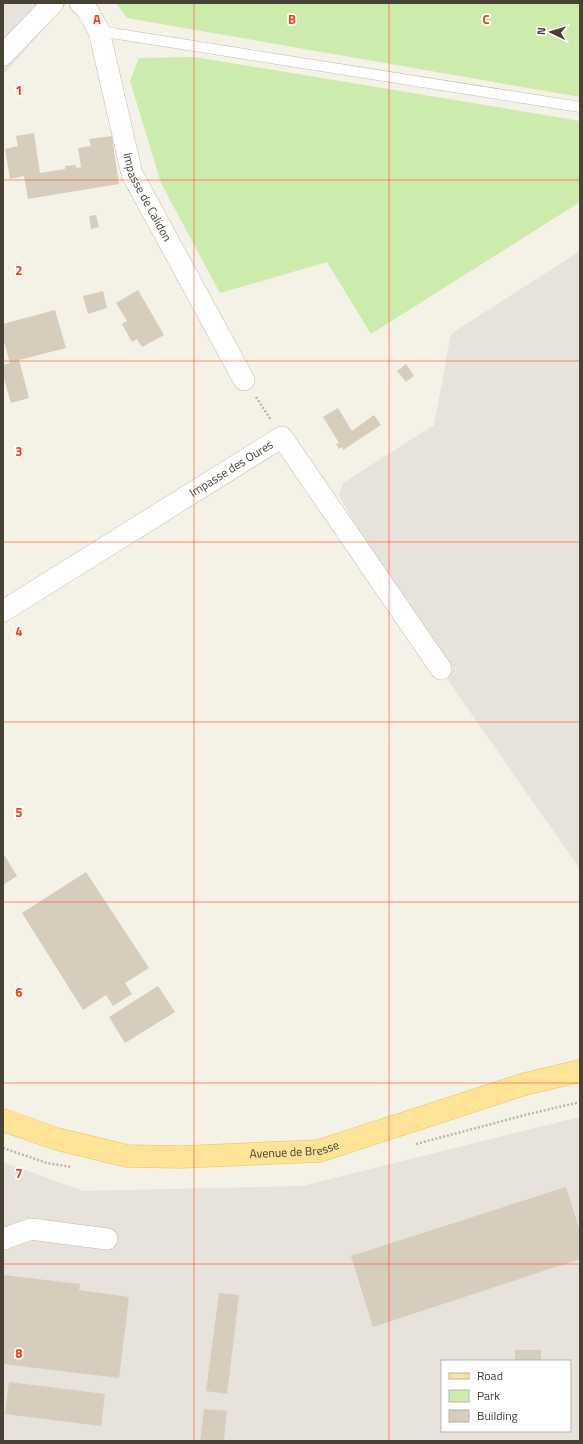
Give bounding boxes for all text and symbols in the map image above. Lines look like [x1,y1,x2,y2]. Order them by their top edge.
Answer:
text: A [93,9,101,29]
text: B [288,9,296,29]
text: C [482,9,490,29]
north arrow [531,12,571,52]
text: N [533,27,549,36]
text: 1 [15,80,23,100]
street label: Impasse de Calidon [118,151,177,245]
text: 2 [15,260,23,280]
street label: Impasse des Oures [185,435,277,502]
text: 3 [15,441,23,461]
text: 4 [15,621,23,641]
text: 5 [15,802,23,822]
text: 6 [15,982,23,1002]
street label: Avenue de Bresse [249,1135,341,1163]
text: 7 [15,1163,23,1183]
text: 8 [15,1343,23,1363]
legend [441,1360,571,1432]
text: Road [477,1366,503,1385]
text: Park [477,1386,500,1405]
text: Building [477,1406,518,1425]

